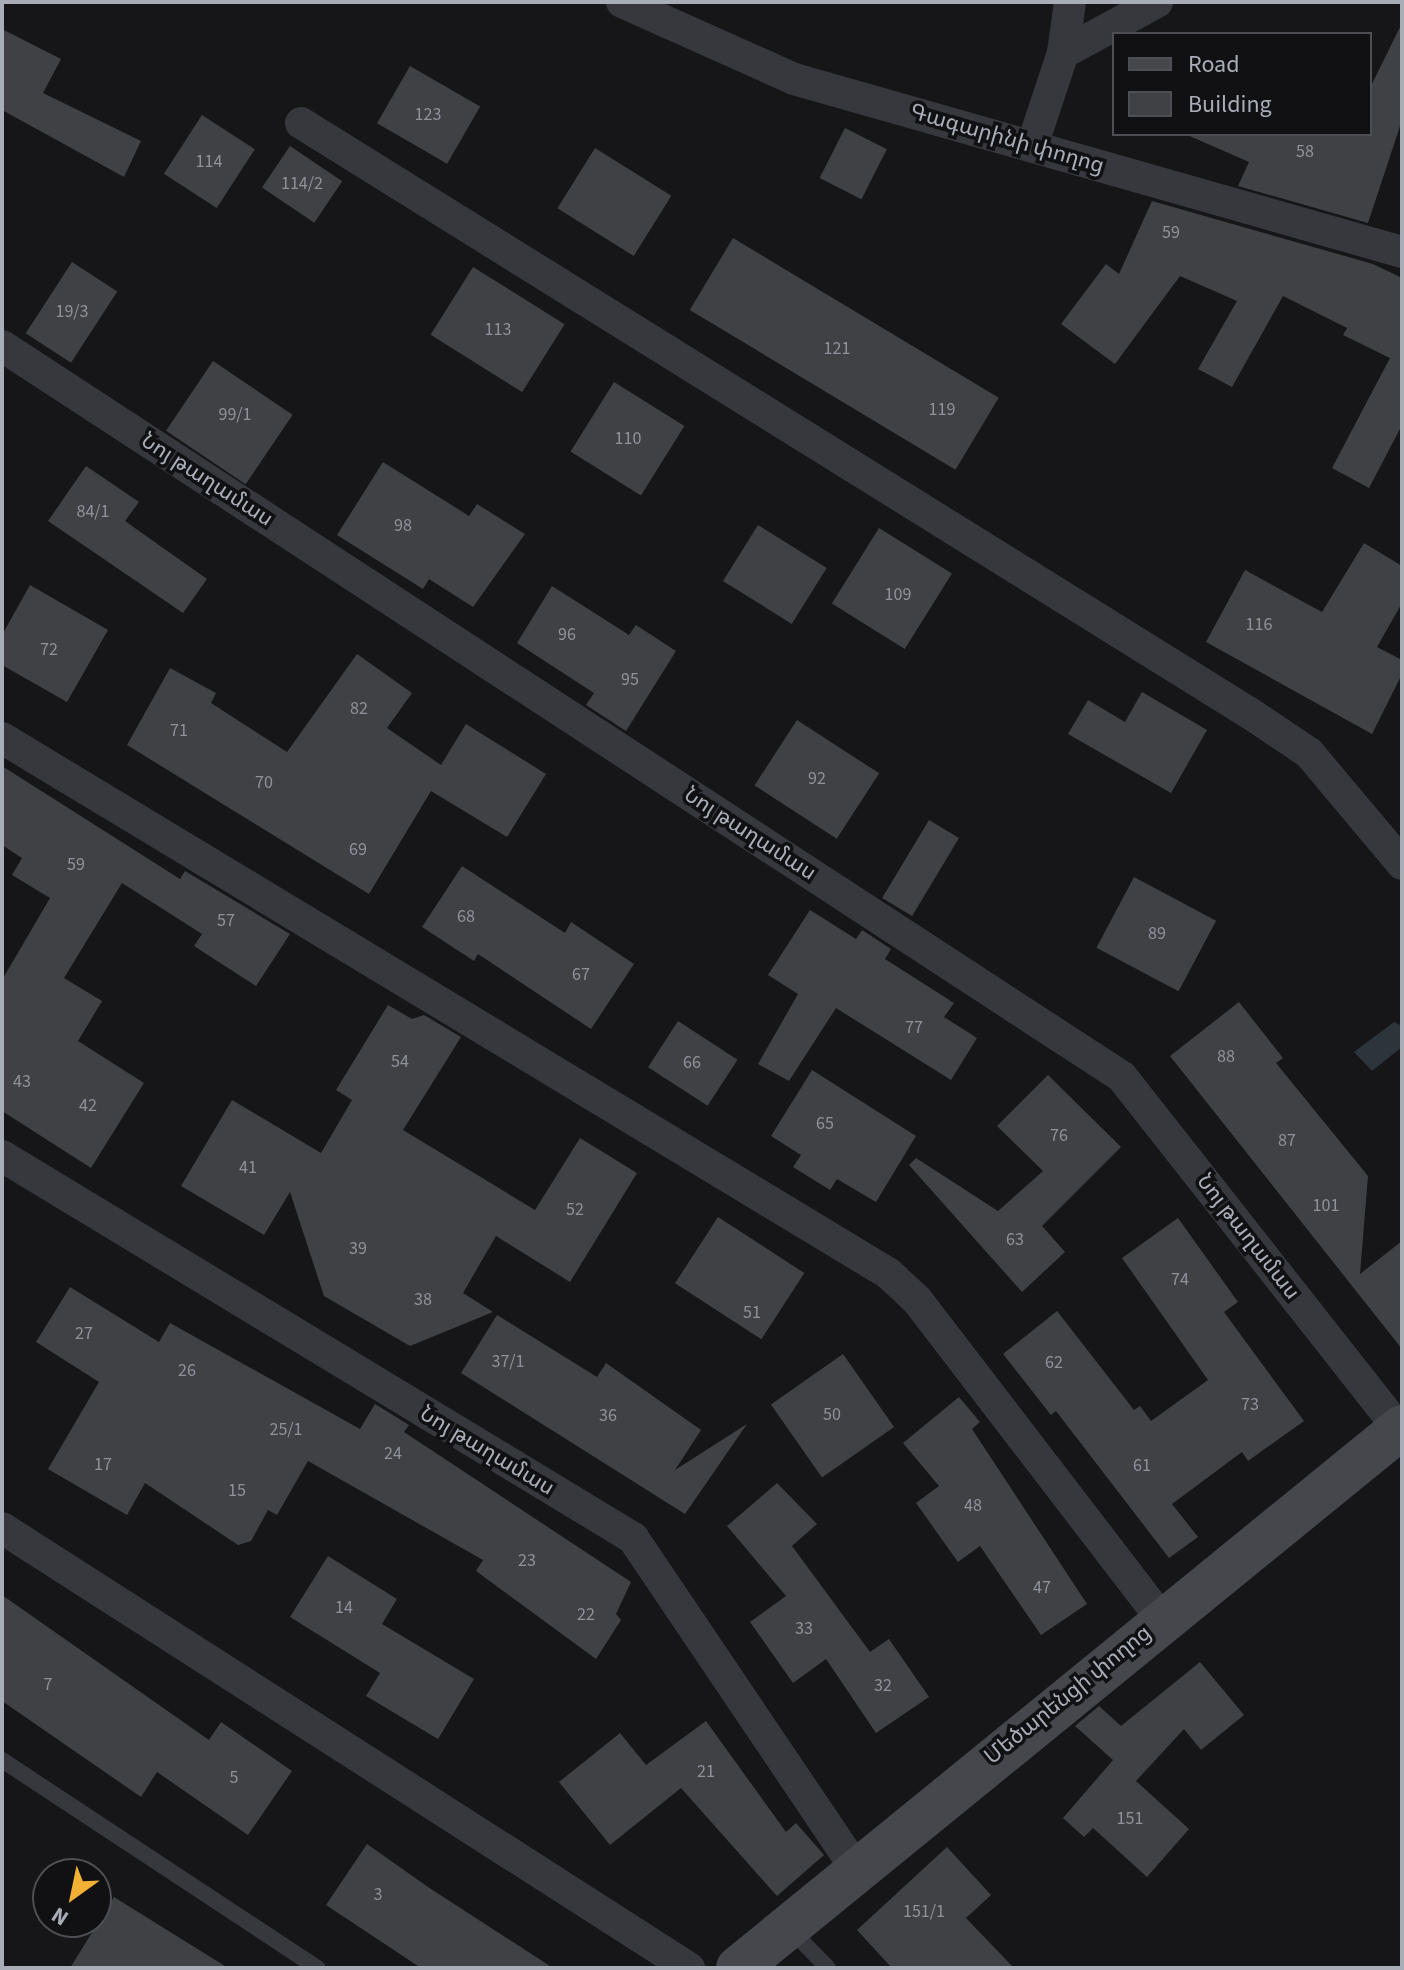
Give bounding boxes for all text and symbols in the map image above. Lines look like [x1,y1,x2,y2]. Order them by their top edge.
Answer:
legend [1112,32,1372,136]
text: Road [1188,47,1240,82]
text: Building [1188,87,1272,122]
street label: Գագարինի փողոց [907,99,1107,179]
house number: 123 [415,104,441,126]
house number: 58 [1296,141,1314,163]
house number: 114 [196,151,222,173]
house number: 114/2 [281,173,323,195]
house number: 59 [1162,222,1180,244]
house number: 19/3 [55,301,89,323]
house number: 113 [485,319,511,341]
house number: 121 [824,338,850,360]
house number: 119 [929,399,955,421]
house number: 99/1 [218,404,252,426]
street label: Նոյ թաղամաս [136,427,278,533]
house number: 110 [615,428,641,450]
house number: 84/1 [76,501,110,523]
house number: 98 [394,515,412,537]
house number: 109 [885,584,911,606]
house number: 116 [1246,614,1272,636]
house number: 96 [558,624,576,646]
house number: 72 [40,639,58,661]
house number: 95 [621,669,639,691]
house number: 82 [350,698,368,720]
house number: 71 [170,720,188,742]
house number: 92 [808,768,826,790]
house number: 70 [255,772,273,794]
street label: Նոյ թաղամաս [679,781,821,887]
house number: 69 [349,839,367,861]
house number: 59 [67,854,85,876]
house number: 68 [457,906,475,928]
house number: 57 [217,910,235,932]
house number: 89 [1148,923,1166,945]
house number: 67 [572,964,590,986]
house number: 77 [905,1017,923,1039]
house number: 88 [1217,1046,1235,1068]
house number: 54 [391,1051,409,1073]
house number: 66 [683,1052,701,1074]
house number: 43 [13,1071,31,1093]
house number: 42 [79,1095,97,1117]
house number: 65 [816,1113,834,1135]
house number: 76 [1050,1125,1068,1147]
house number: 87 [1278,1130,1296,1152]
house number: 41 [239,1157,257,1179]
street label: Նոյ թաղամաս [1191,1169,1305,1305]
house number: 101 [1313,1195,1339,1217]
house number: 52 [566,1199,584,1221]
house number: 63 [1006,1229,1024,1251]
house number: 39 [349,1238,367,1260]
house number: 74 [1171,1269,1189,1291]
house number: 38 [414,1289,432,1311]
house number: 51 [743,1302,761,1324]
house number: 27 [75,1323,93,1345]
house number: 37/1 [491,1351,525,1373]
house number: 62 [1045,1352,1063,1374]
house number: 26 [178,1360,196,1382]
house number: 73 [1241,1394,1259,1416]
street label: Նոյ թաղամաս [415,1401,559,1501]
house number: 50 [823,1404,841,1426]
house number: 36 [599,1405,617,1427]
house number: 25/1 [269,1419,303,1441]
house number: 24 [384,1443,402,1465]
house number: 17 [94,1454,112,1476]
house number: 61 [1133,1455,1151,1477]
house number: 15 [228,1480,246,1502]
house number: 48 [964,1495,982,1517]
house number: 23 [518,1550,536,1572]
house number: 47 [1033,1577,1051,1599]
house number: 14 [335,1597,353,1619]
house number: 22 [577,1604,595,1626]
house number: 33 [795,1618,813,1640]
street label: Մեծարենցի փողոց [979,1620,1157,1770]
house number: 7 [44,1674,52,1696]
house number: 32 [874,1675,892,1697]
house number: 21 [697,1761,715,1783]
house number: 5 [230,1767,238,1789]
house number: 151 [1117,1808,1143,1830]
north arrow [32,1858,112,1938]
house number: 3 [374,1884,382,1906]
text: N [45,1899,75,1934]
house number: 151/1 [903,1901,945,1923]

